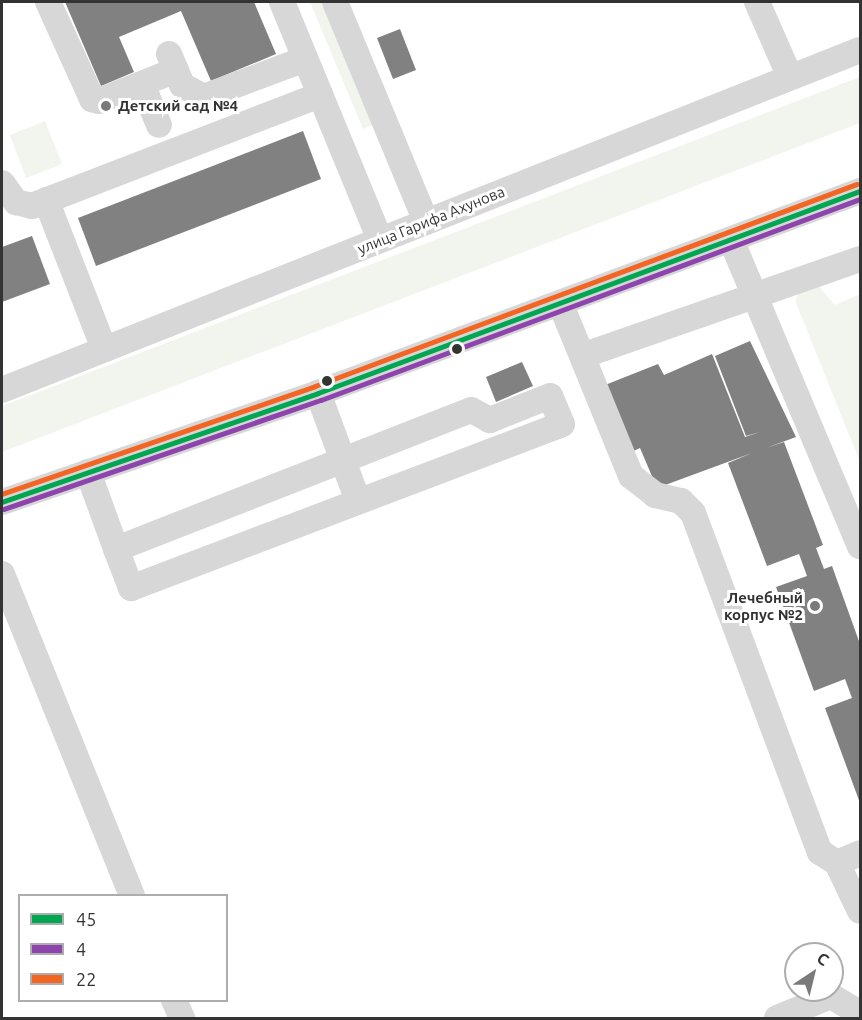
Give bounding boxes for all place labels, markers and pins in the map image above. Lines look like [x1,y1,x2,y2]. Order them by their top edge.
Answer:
place label: Детский сад №4 [118,97,238,115]
marker: Детский сад №4 [99,99,113,113]
unlabelled marker [451,343,463,355]
unlabelled marker [321,375,333,387]
place label: Лечебный корпус №2 [724,588,803,623]
marker: Лечебный корпус №2 [808,599,822,613]

